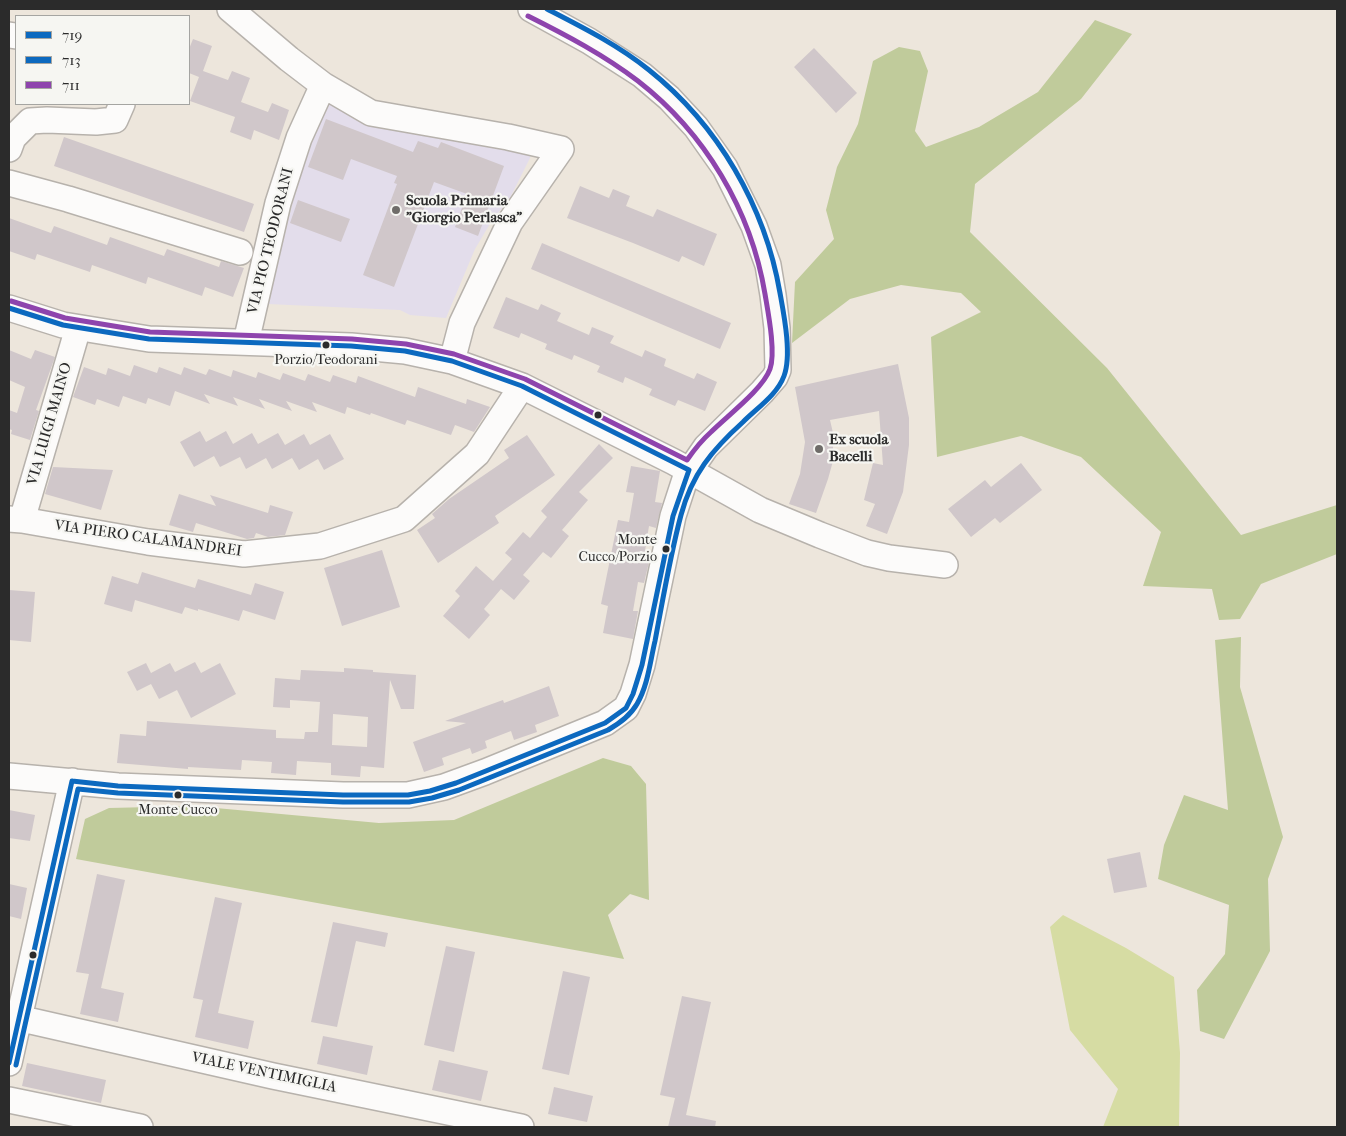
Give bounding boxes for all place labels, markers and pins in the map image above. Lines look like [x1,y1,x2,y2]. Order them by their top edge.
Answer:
place label: Scuola Primaria "Giorgio Perlasca" [406,192,522,227]
marker: Scuola Primaria "Giorgio Perlasca" [390,204,402,216]
marker: Porzio/Teodorani [321,340,331,350]
place label: Porzio/Teodorani [274,353,378,369]
unlabelled marker [593,410,603,420]
place label: Ex scuola Bacelli [829,431,888,466]
marker: Ex scuola Bacelli [813,443,825,455]
place label: Monte Cucco/Porzio [578,533,657,566]
marker: Monte Cucco/Porzio [661,544,671,554]
marker: Monte Cucco [173,790,183,800]
place label: Monte Cucco [138,803,218,819]
unlabelled marker [28,950,38,960]

